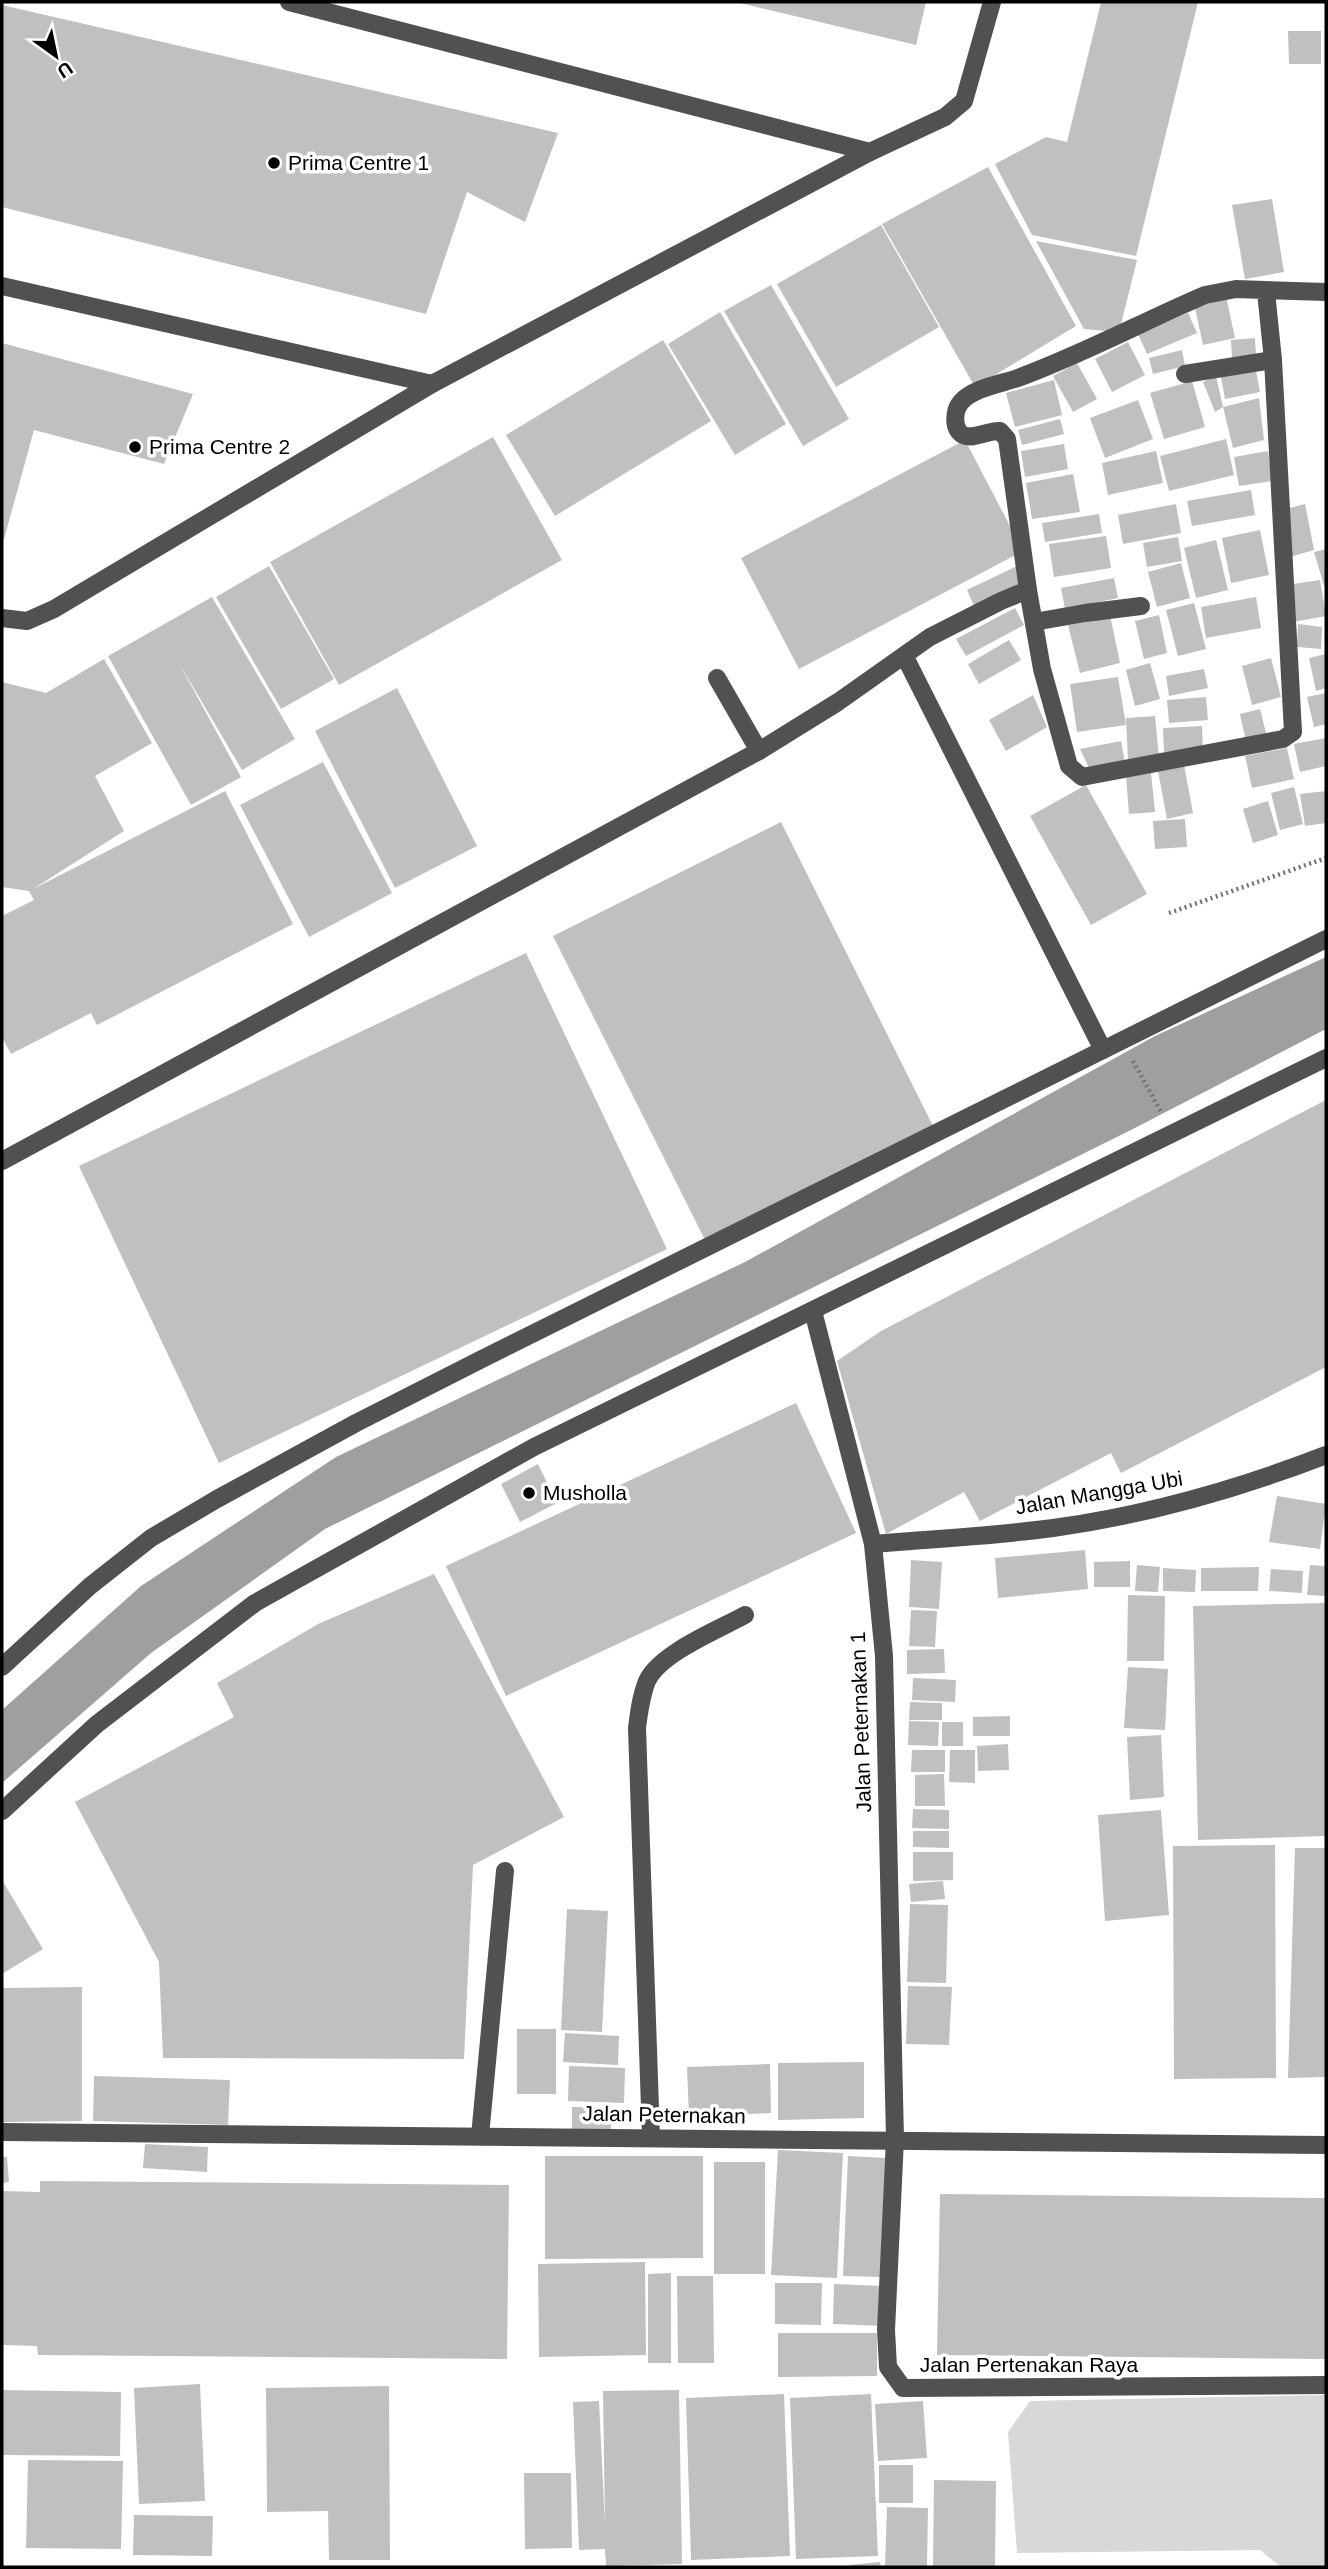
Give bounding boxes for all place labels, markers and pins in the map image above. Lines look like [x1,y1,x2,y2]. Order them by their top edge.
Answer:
place label: Prima Centre 1 [288,151,429,174]
marker: Prima Centre 1 [266,155,282,171]
place label: Prima Centre 2 [149,435,290,458]
marker: Prima Centre 2 [127,439,143,455]
place label: Musholla [543,1481,627,1504]
marker: Musholla [521,1485,537,1501]

